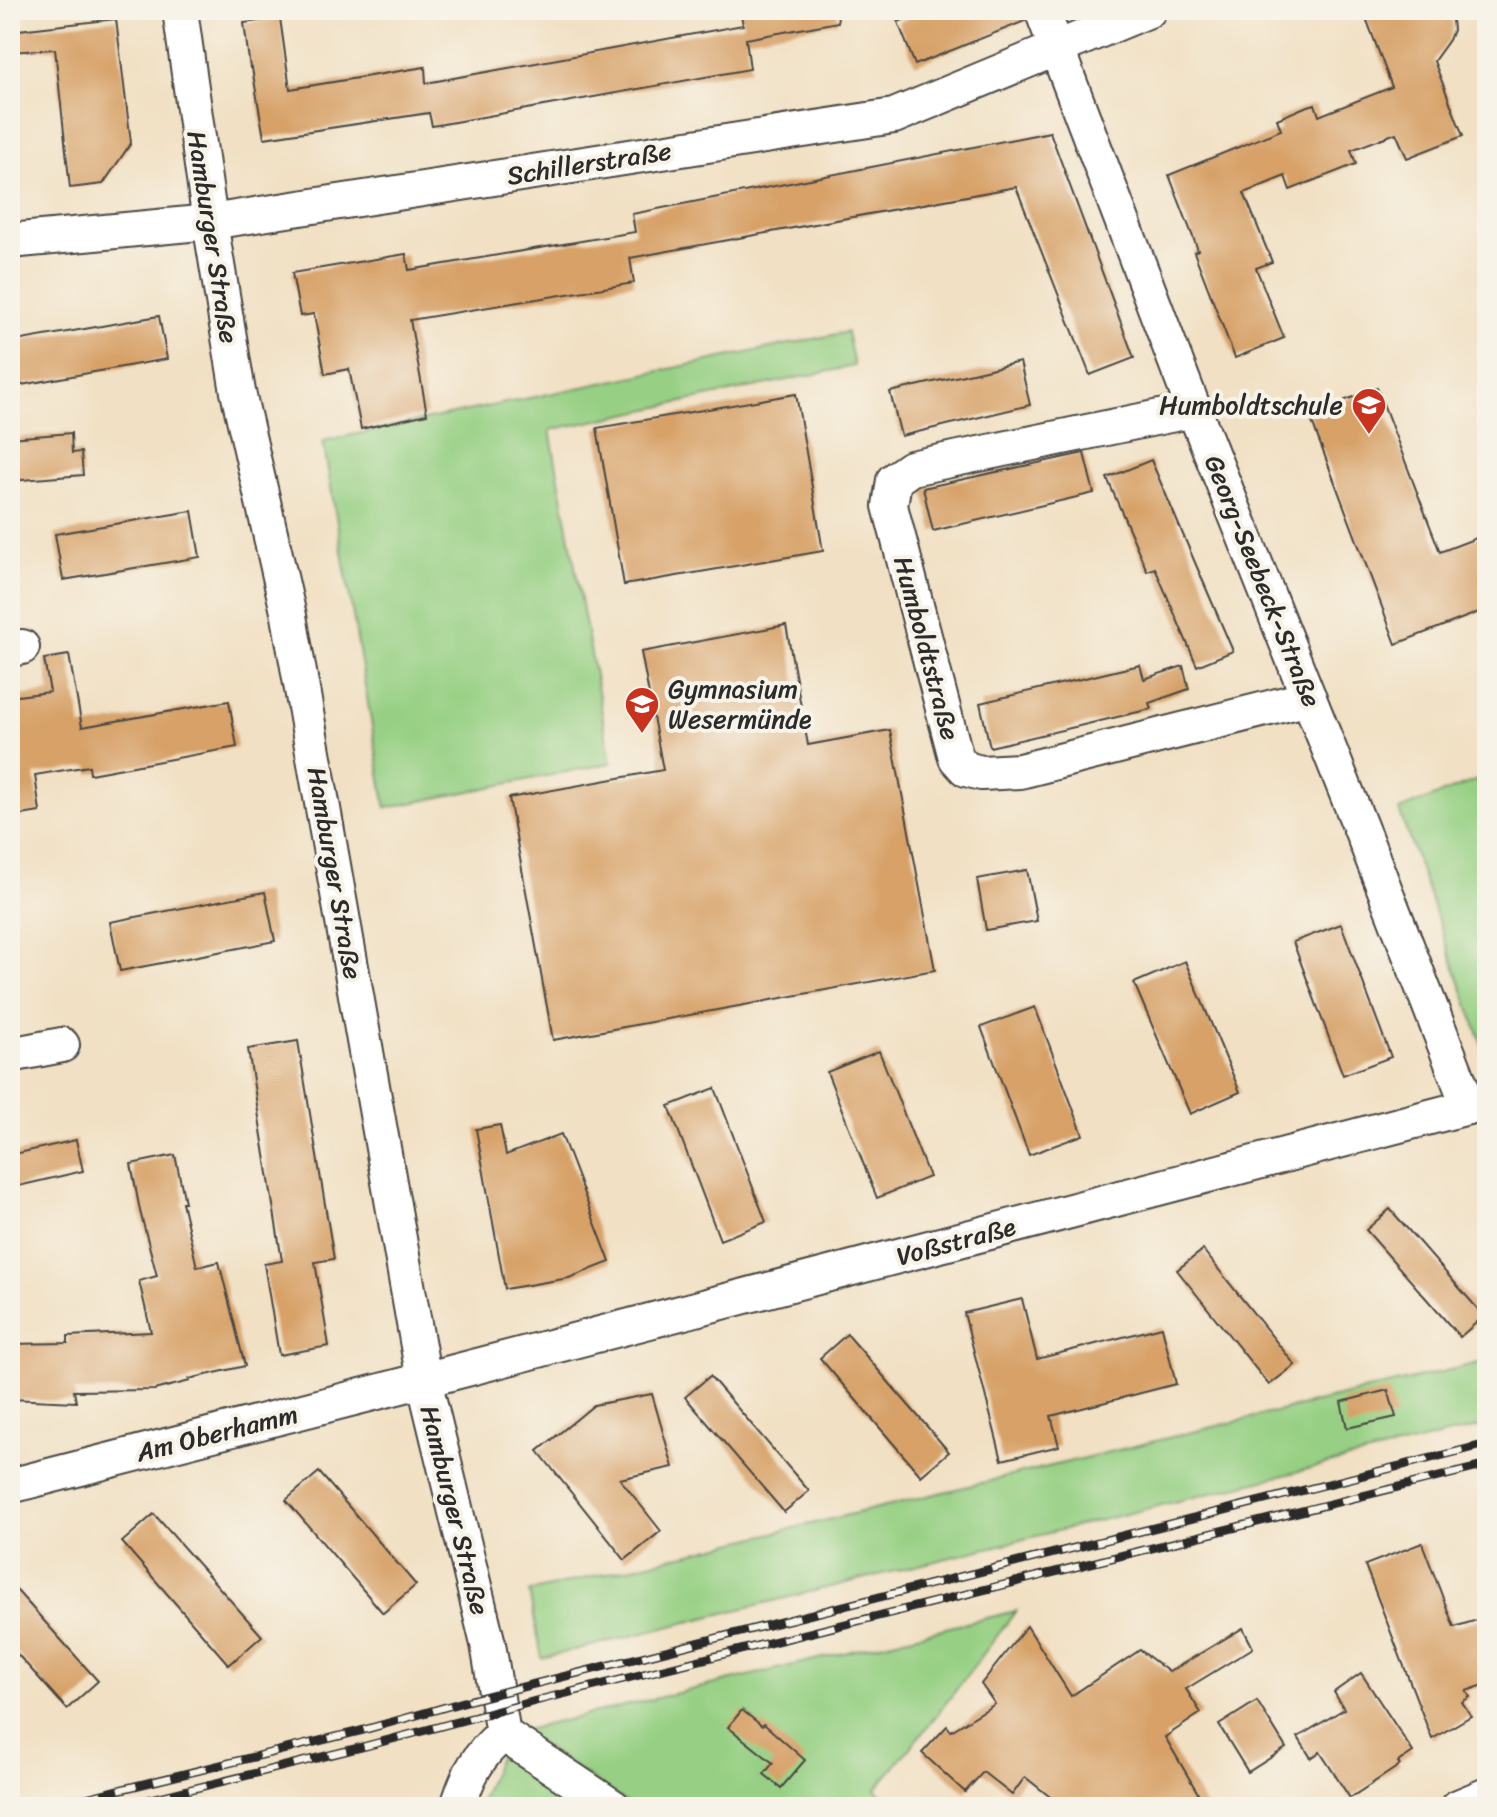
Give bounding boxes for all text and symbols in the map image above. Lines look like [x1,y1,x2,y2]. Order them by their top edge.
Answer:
street label: Hamburger Straße [173,127,253,347]
street label: Schillerstraße [503,127,675,199]
place label: Humboldtschule [1159,382,1343,428]
school or university icon: Humboldtschule [1350,386,1388,436]
street label: Georg-Seebeck-Straße [1191,448,1335,714]
street label: Humboldtstraße [880,551,974,745]
place label: Gymnasium Wesermünde [668,666,812,742]
school or university icon: Gymnasium Wesermünde [623,685,661,735]
street label: Hamburger Straße [294,763,376,983]
street label: Voßstraße [891,1203,1021,1279]
street label: Am Oberhamm [130,1391,303,1476]
street label: Hamburger Straße [407,1400,503,1620]

